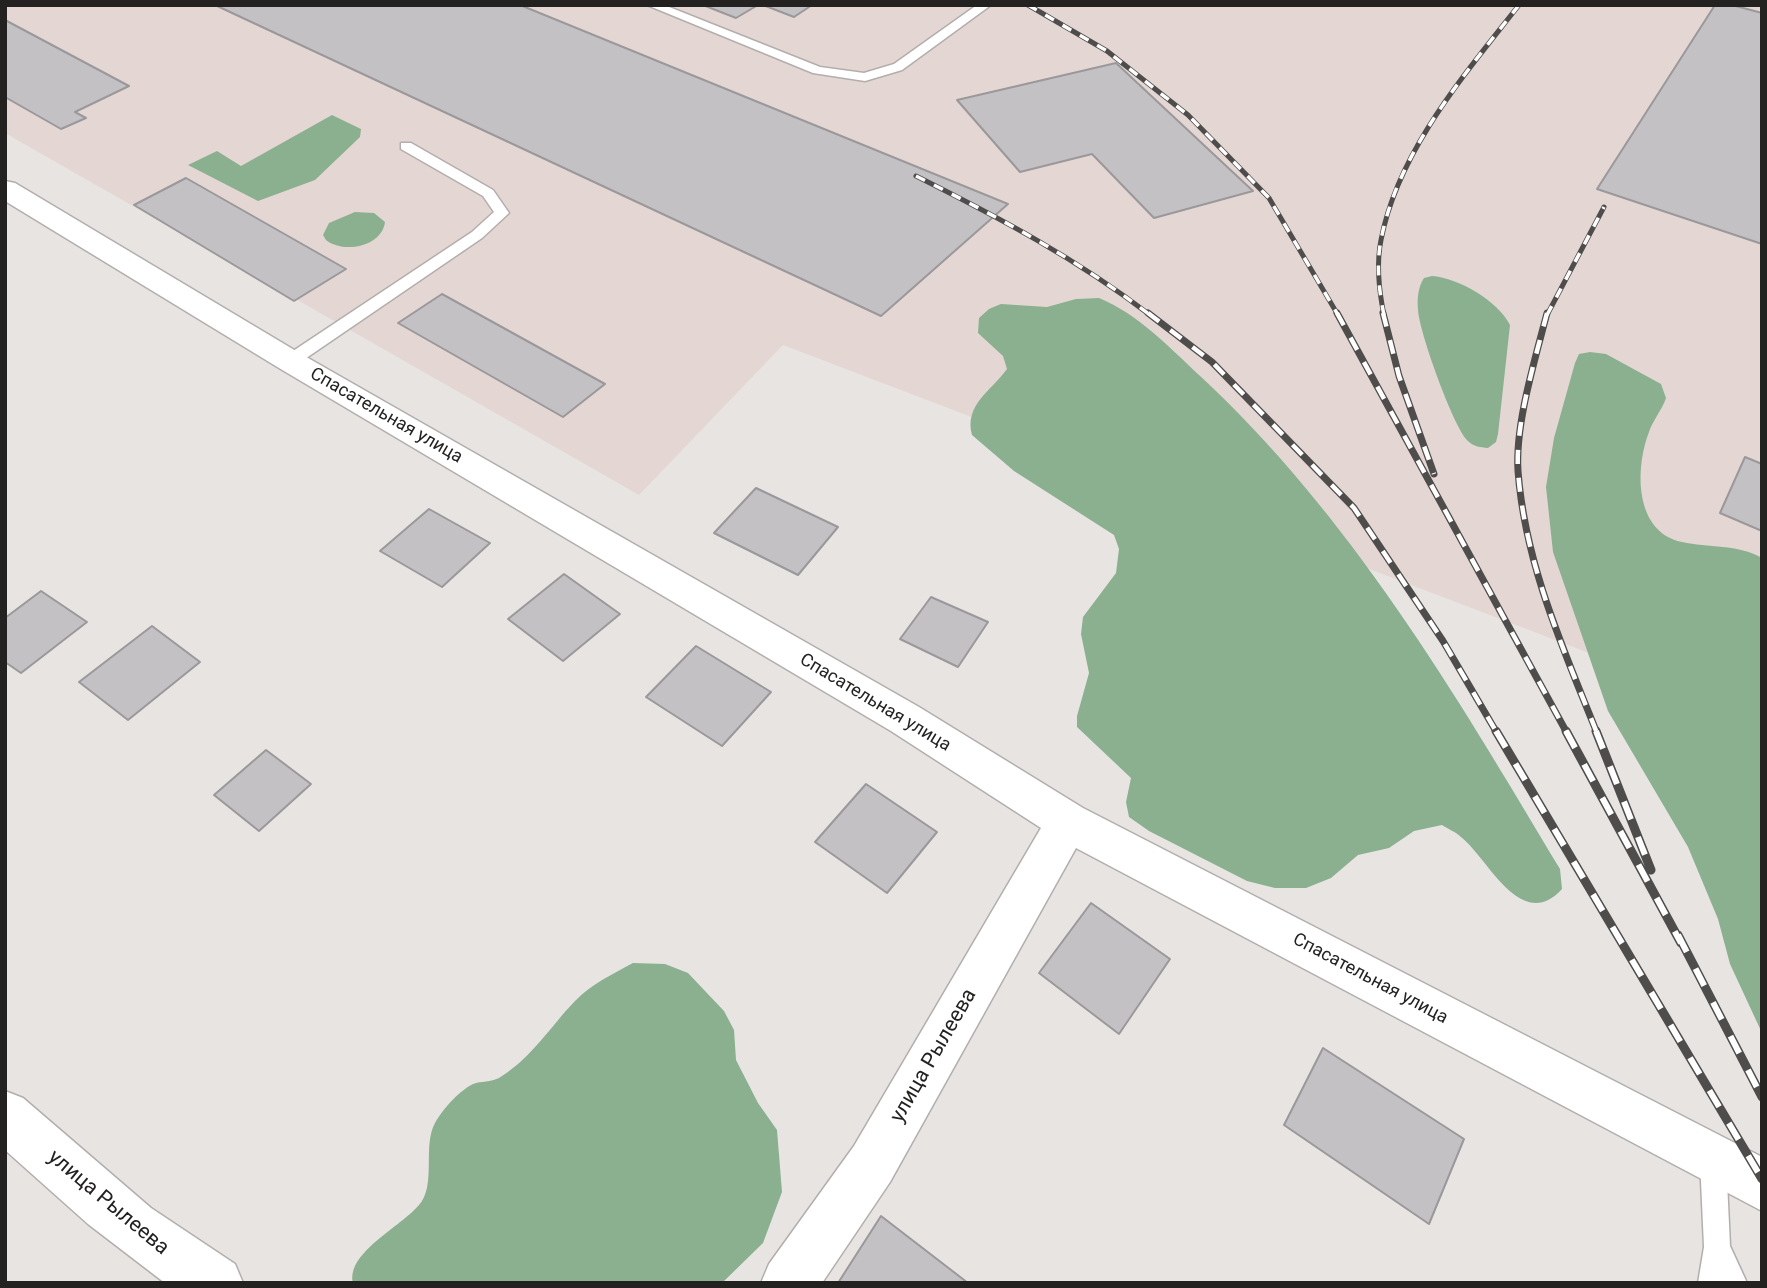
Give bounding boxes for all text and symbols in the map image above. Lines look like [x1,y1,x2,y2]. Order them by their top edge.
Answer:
street label: Спасательная улица [306,364,466,468]
street label: Спасательная улица [795,649,955,757]
street label: Спасательная улица [1289,929,1451,1029]
street label: улица Рылеева [886,985,982,1127]
street label: улица Рылеева [42,1145,174,1261]

